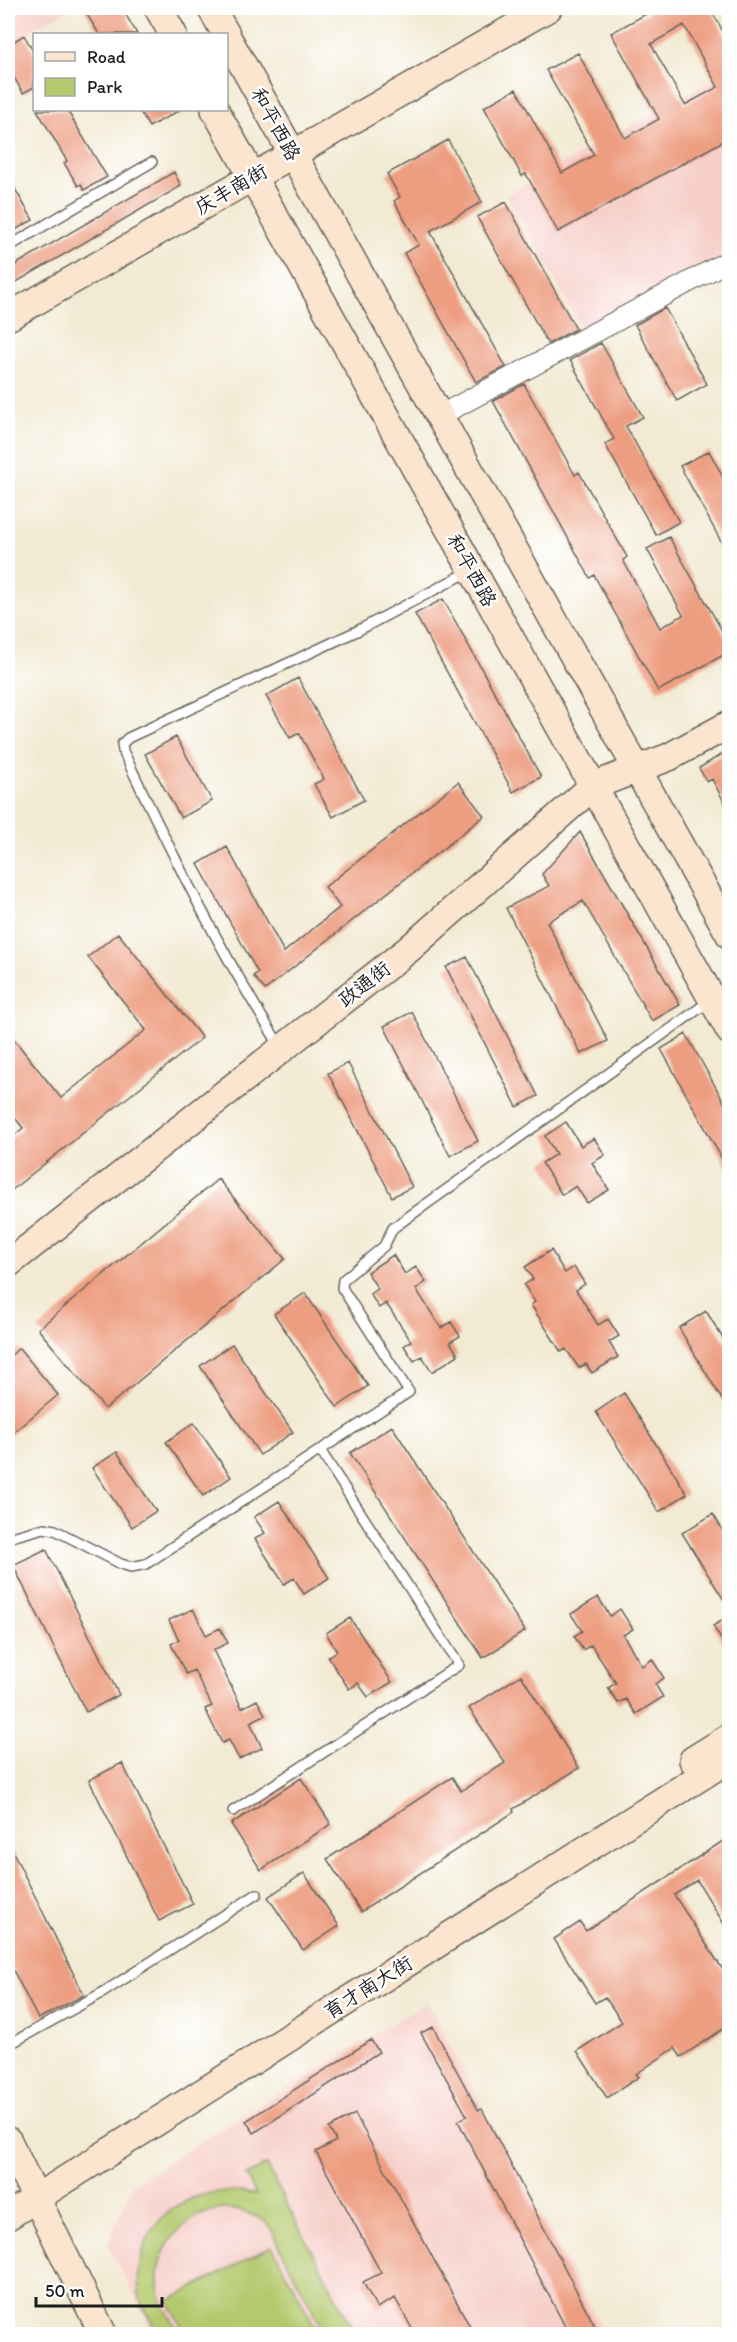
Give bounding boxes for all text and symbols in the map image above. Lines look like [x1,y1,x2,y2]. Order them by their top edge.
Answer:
legend [33,33,228,111]
text: Road [87,46,126,68]
text: Park [87,76,122,98]
street label: 和平西路 [246,83,306,166]
street label: 庆丰南街 [190,159,272,219]
street label: 和平西路 [442,529,502,612]
street label: 政通街 [333,956,395,1012]
street label: 育才南大街 [319,1950,417,2024]
scale bar [36,2270,162,2308]
text: 50 m [45,2280,85,2302]

